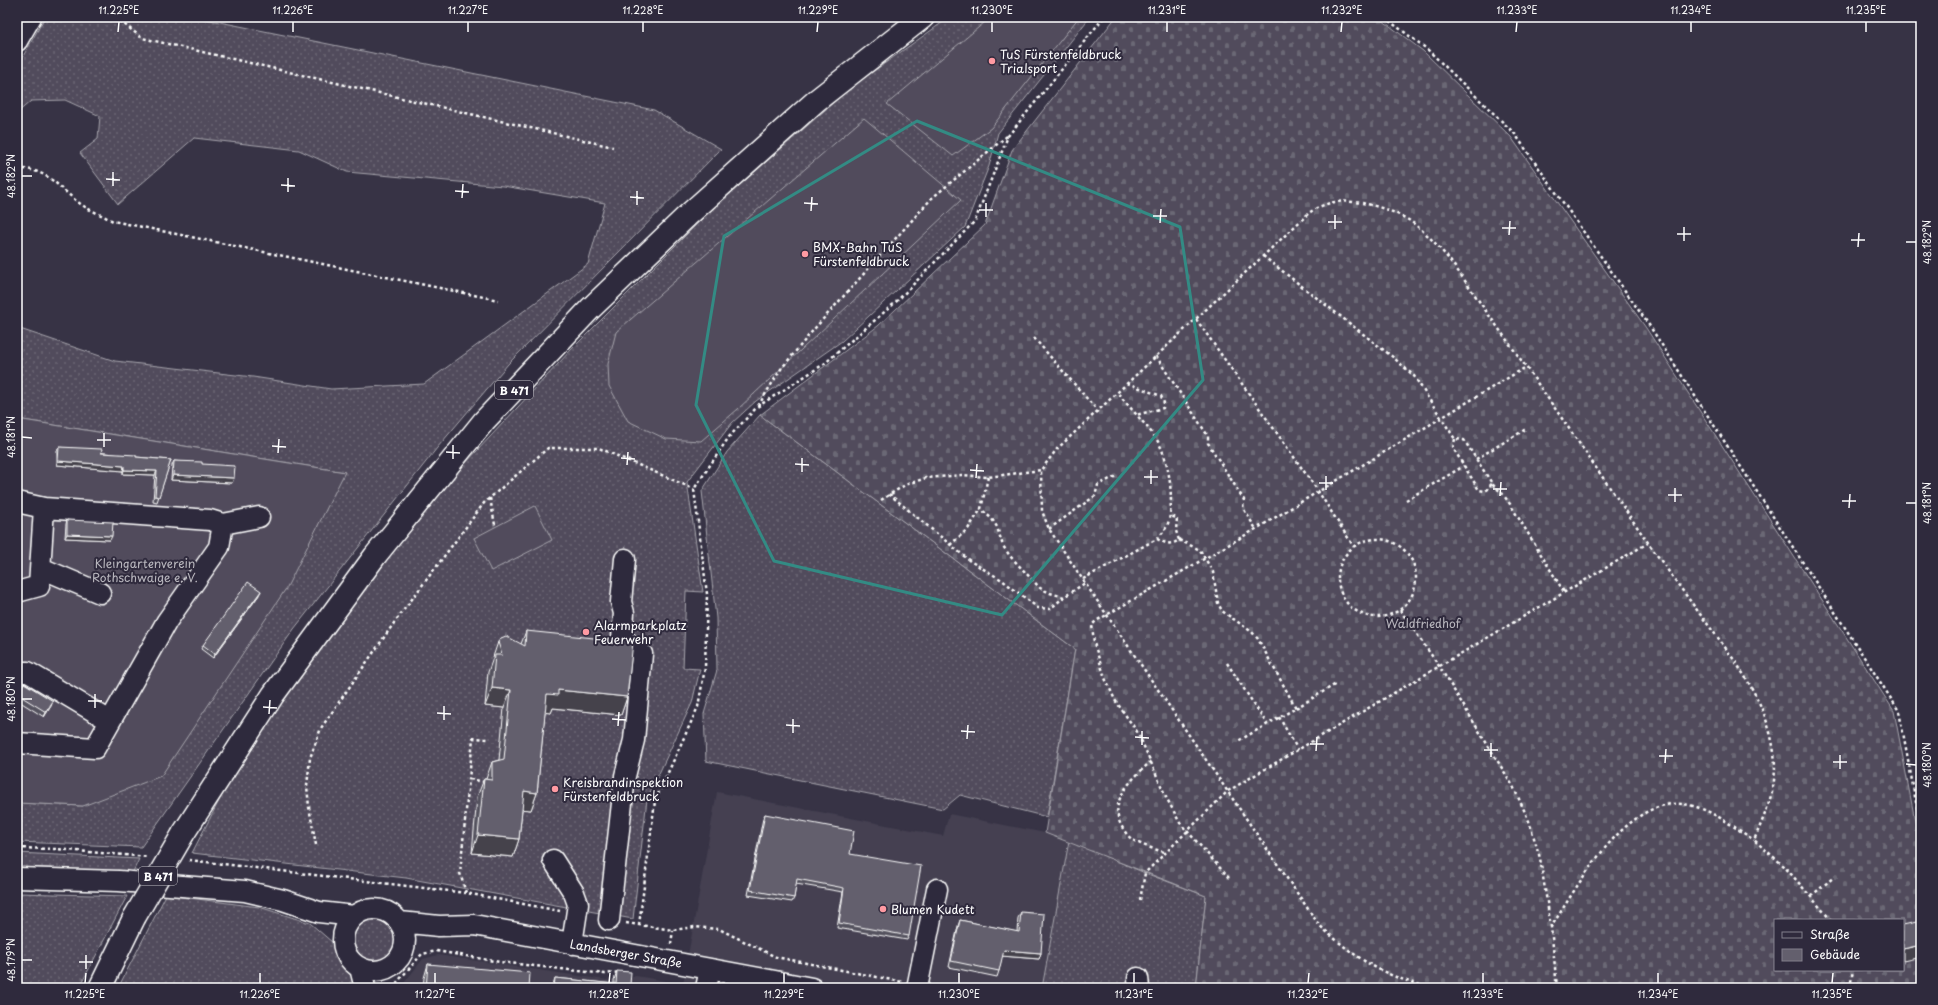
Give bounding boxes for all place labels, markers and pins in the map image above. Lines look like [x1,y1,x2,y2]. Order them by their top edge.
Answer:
place label: TuS Fürstenfeldbruck Trialsport [1000,45,1122,77]
marker: TuS Fürstenfeldbruck Trialsport [987,56,997,66]
place label: BMX-Bahn TuS Fürstenfeldbruck [813,238,909,270]
marker: BMX-Bahn TuS Fürstenfeldbruck [800,249,810,259]
place label: Alarmparkplatz Feuerwehr [594,616,687,648]
marker: Alarmparkplatz Feuerwehr [581,627,591,637]
place label: Kreisbrandinspektion Fürstenfeldbruck [563,773,683,805]
marker: Kreisbrandinspektion Fürstenfeldbruck [550,784,560,794]
place label: Blumen Kudett [891,900,975,918]
marker: Blumen Kudett [878,904,888,914]

